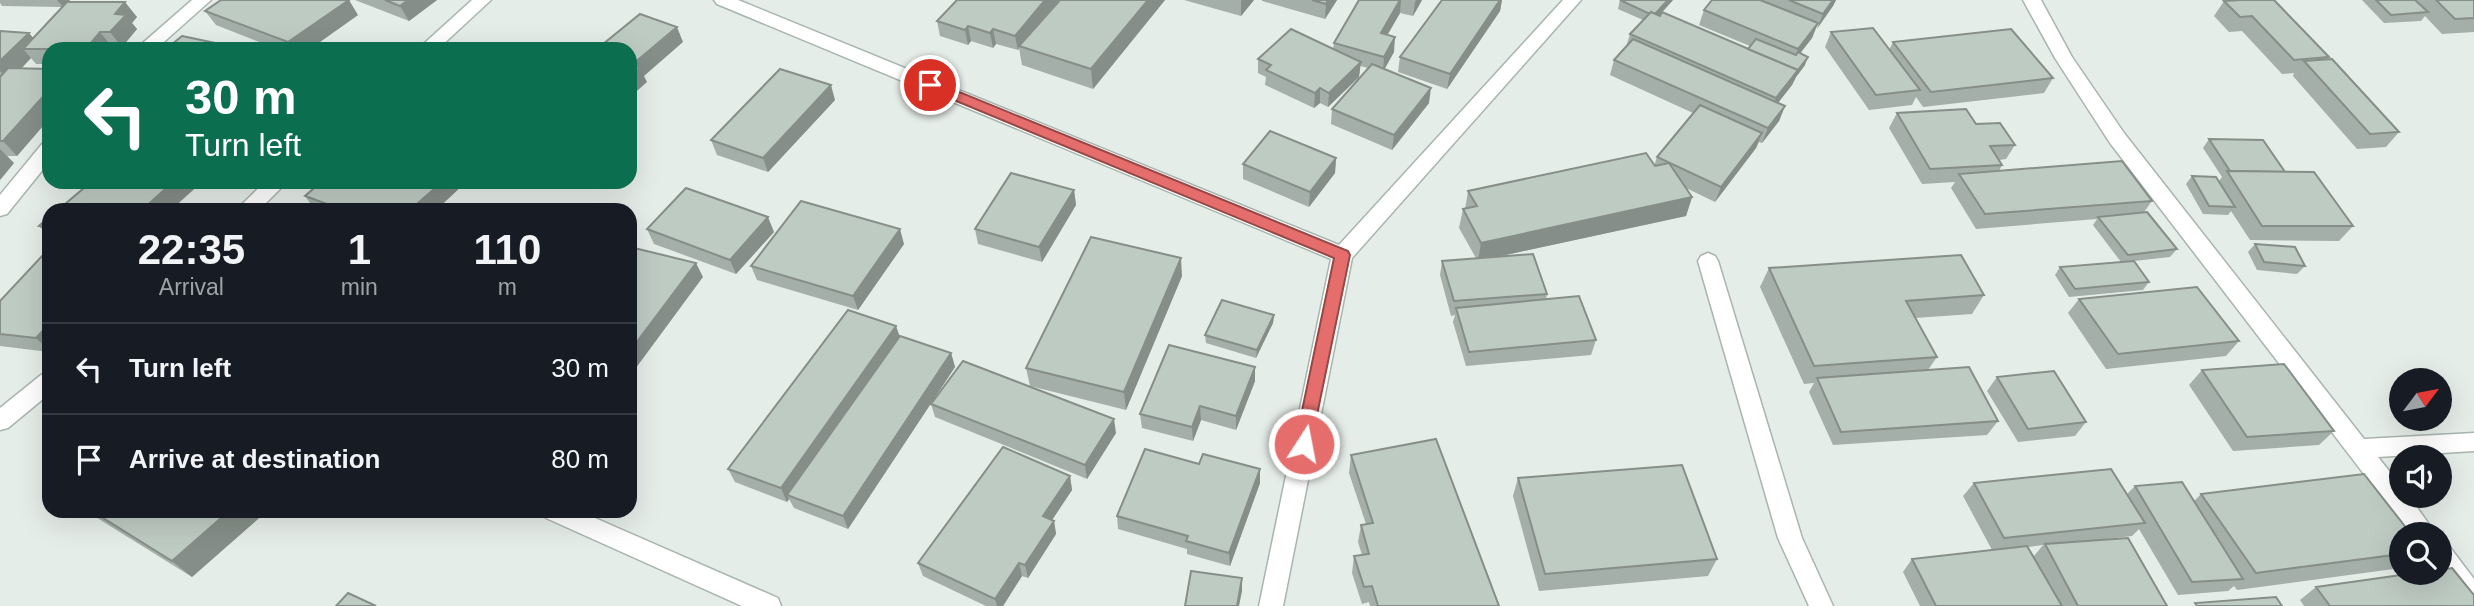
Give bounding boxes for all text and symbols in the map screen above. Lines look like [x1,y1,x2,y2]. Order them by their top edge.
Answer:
pin [900,55,960,115]
icon: arrive [911,66,949,104]
icon: left [70,70,161,161]
text: 30 m [185,70,297,124]
text: Turn left [185,127,301,163]
text: 22:35 [138,226,245,273]
text: 1 [348,226,371,273]
text: 110 [474,226,541,273]
text: Arrival [159,274,224,300]
text: min [341,274,378,300]
text: m [498,274,517,300]
icon: left [70,350,108,388]
text: Turn left [129,353,231,383]
text: 30 m [551,353,609,383]
north arrow [2389,368,2452,430]
map controls [2389,368,2452,585]
position arrow [1267,407,1341,481]
icon: arrive [70,441,108,479]
text: Arrive at destination [129,444,380,474]
text: 80 m [551,444,609,474]
button: sound [2389,445,2452,508]
button: search [2389,522,2452,585]

